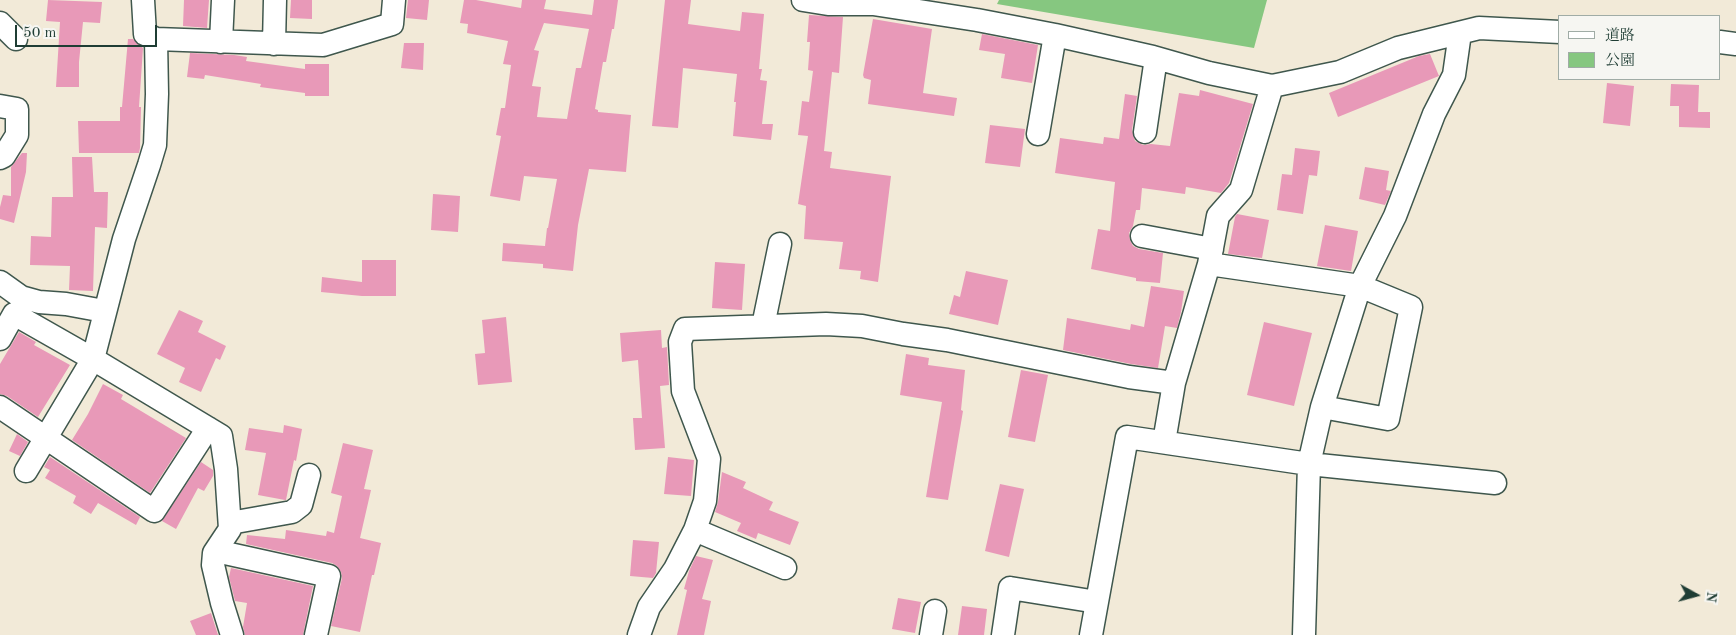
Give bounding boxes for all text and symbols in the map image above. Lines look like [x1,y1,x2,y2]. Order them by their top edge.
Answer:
scale bar [18,15,160,47]
legend [1558,15,1721,80]
text: 50 m [23,26,57,41]
text: 道路 [1605,29,1635,44]
text: 公園 [1605,54,1635,69]
north arrow [1671,570,1721,620]
text: N [1703,591,1718,603]

